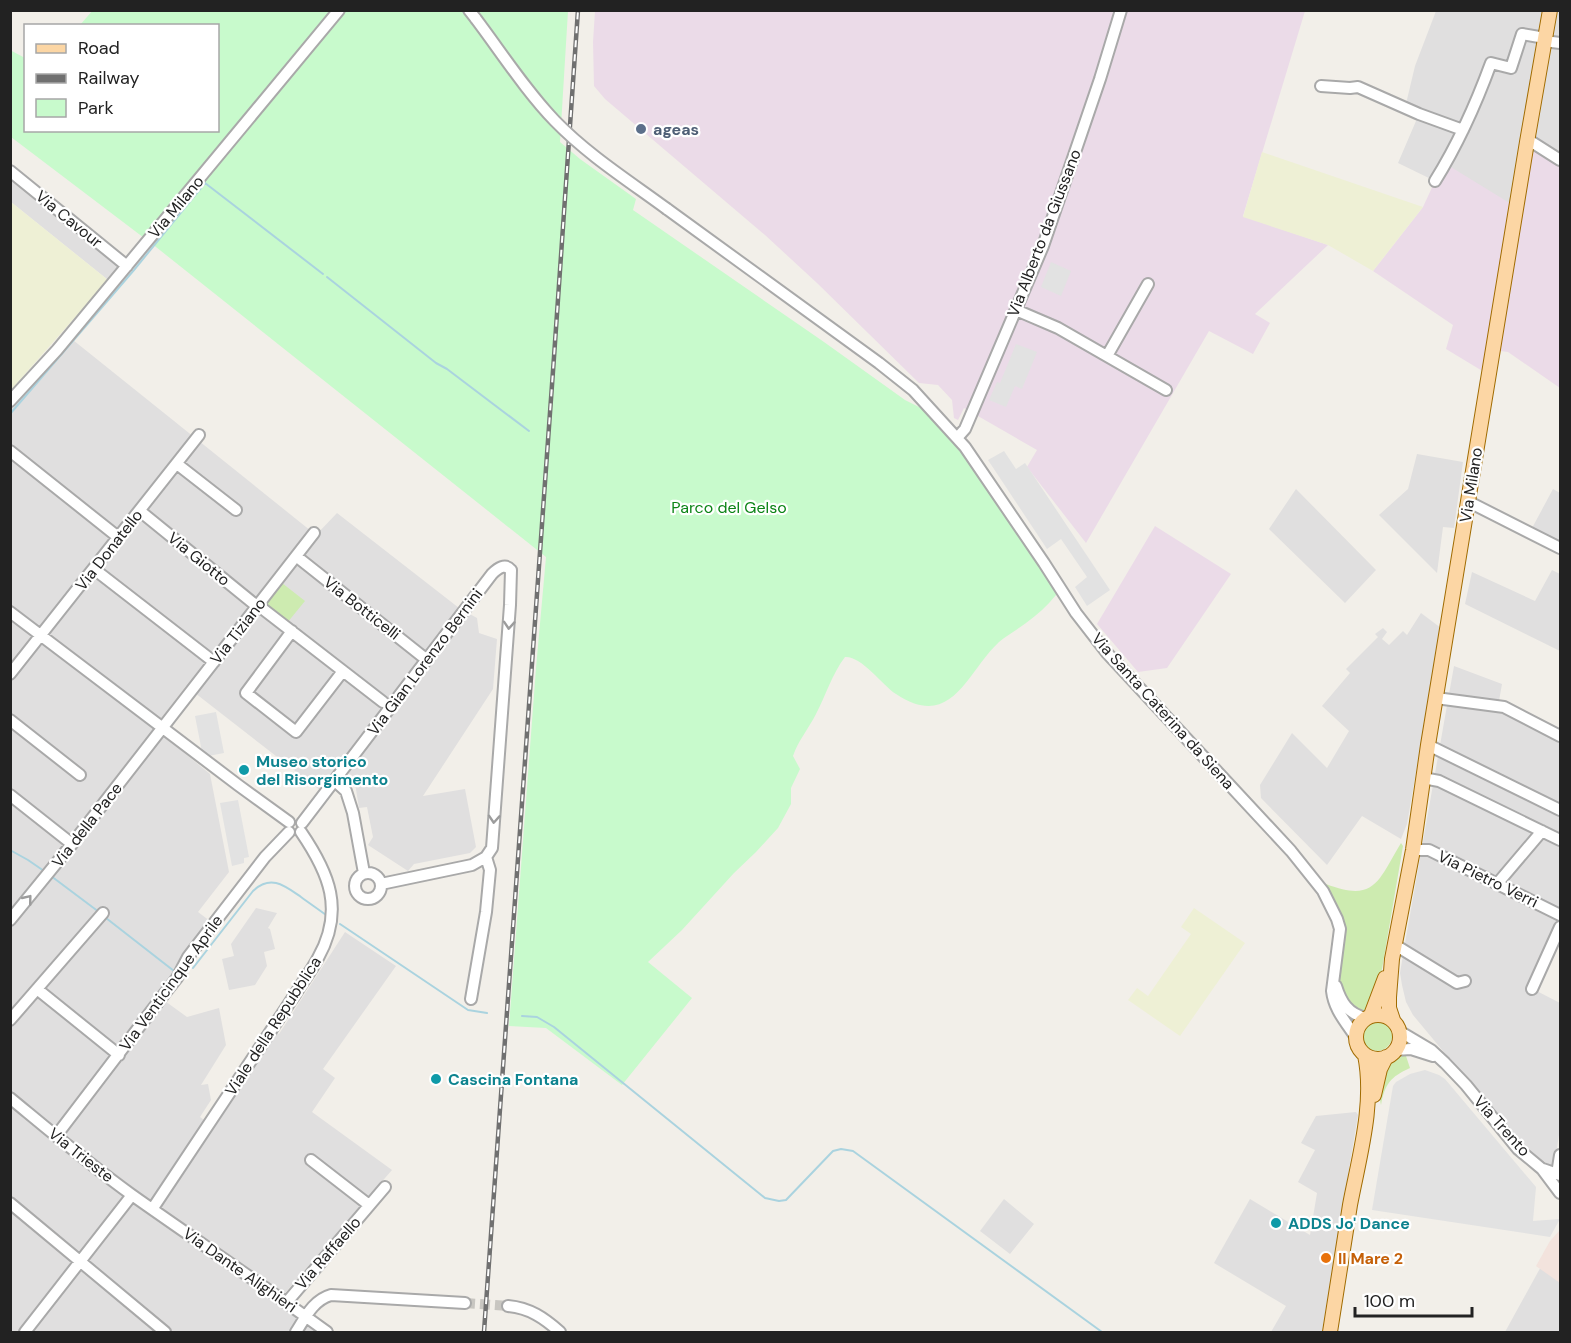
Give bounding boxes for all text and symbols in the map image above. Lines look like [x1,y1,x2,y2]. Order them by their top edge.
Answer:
legend [24,24,219,132]
text: Road [78,36,120,60]
text: Railway [78,66,140,90]
text: Park [78,96,114,120]
place label: ageas [653,119,699,140]
marker: ageas [634,122,648,136]
street label: Via Alberto da Giussano [1002,146,1086,320]
street label: Via Milano [144,171,208,243]
street label: Via Cavour [31,186,107,252]
street label: Via Milano [1455,446,1487,524]
park label: Parco del Gelso [671,497,787,518]
street label: Via Donatello [71,505,147,595]
street label: Via Giotto [163,527,235,591]
street label: Via Botticelli [319,571,405,645]
street label: Via Gian Lorenzo Bernini [363,584,487,740]
street label: Via Tiziano [205,593,271,669]
one-way arrow [502,620,515,629]
street label: Via Santa Caterina da Siena [1087,628,1239,794]
place label: Museo storico del Risorgimento [256,751,388,790]
marker: Museo storico del Risorgimento [237,763,251,777]
street label: Via della Pace [47,778,127,872]
one-way arrow [488,815,501,824]
street label: Via Pietro Verri [1434,846,1542,912]
one-way arrow [20,895,31,906]
street label: Via Venticinque Aprile [114,911,228,1055]
street label: Viale della Repubblica [220,952,326,1100]
place label: Cascina Fontana [448,1069,578,1090]
marker: Cascina Fontana [429,1072,443,1086]
street label: Via Trento [1469,1091,1535,1161]
street label: Via Trieste [44,1123,118,1187]
street label: Via Raffaello [290,1212,366,1294]
place label: ADDS Jo' Dance [1288,1213,1410,1234]
marker: ADDS Jo' Dance [1269,1216,1283,1230]
street label: Via Dante Alighieri [179,1223,301,1317]
place label: Il Mare 2 [1338,1248,1403,1269]
marker: Il Mare 2 [1319,1251,1333,1265]
scale bar [1355,1280,1472,1318]
text: 100 m [1364,1289,1415,1313]

